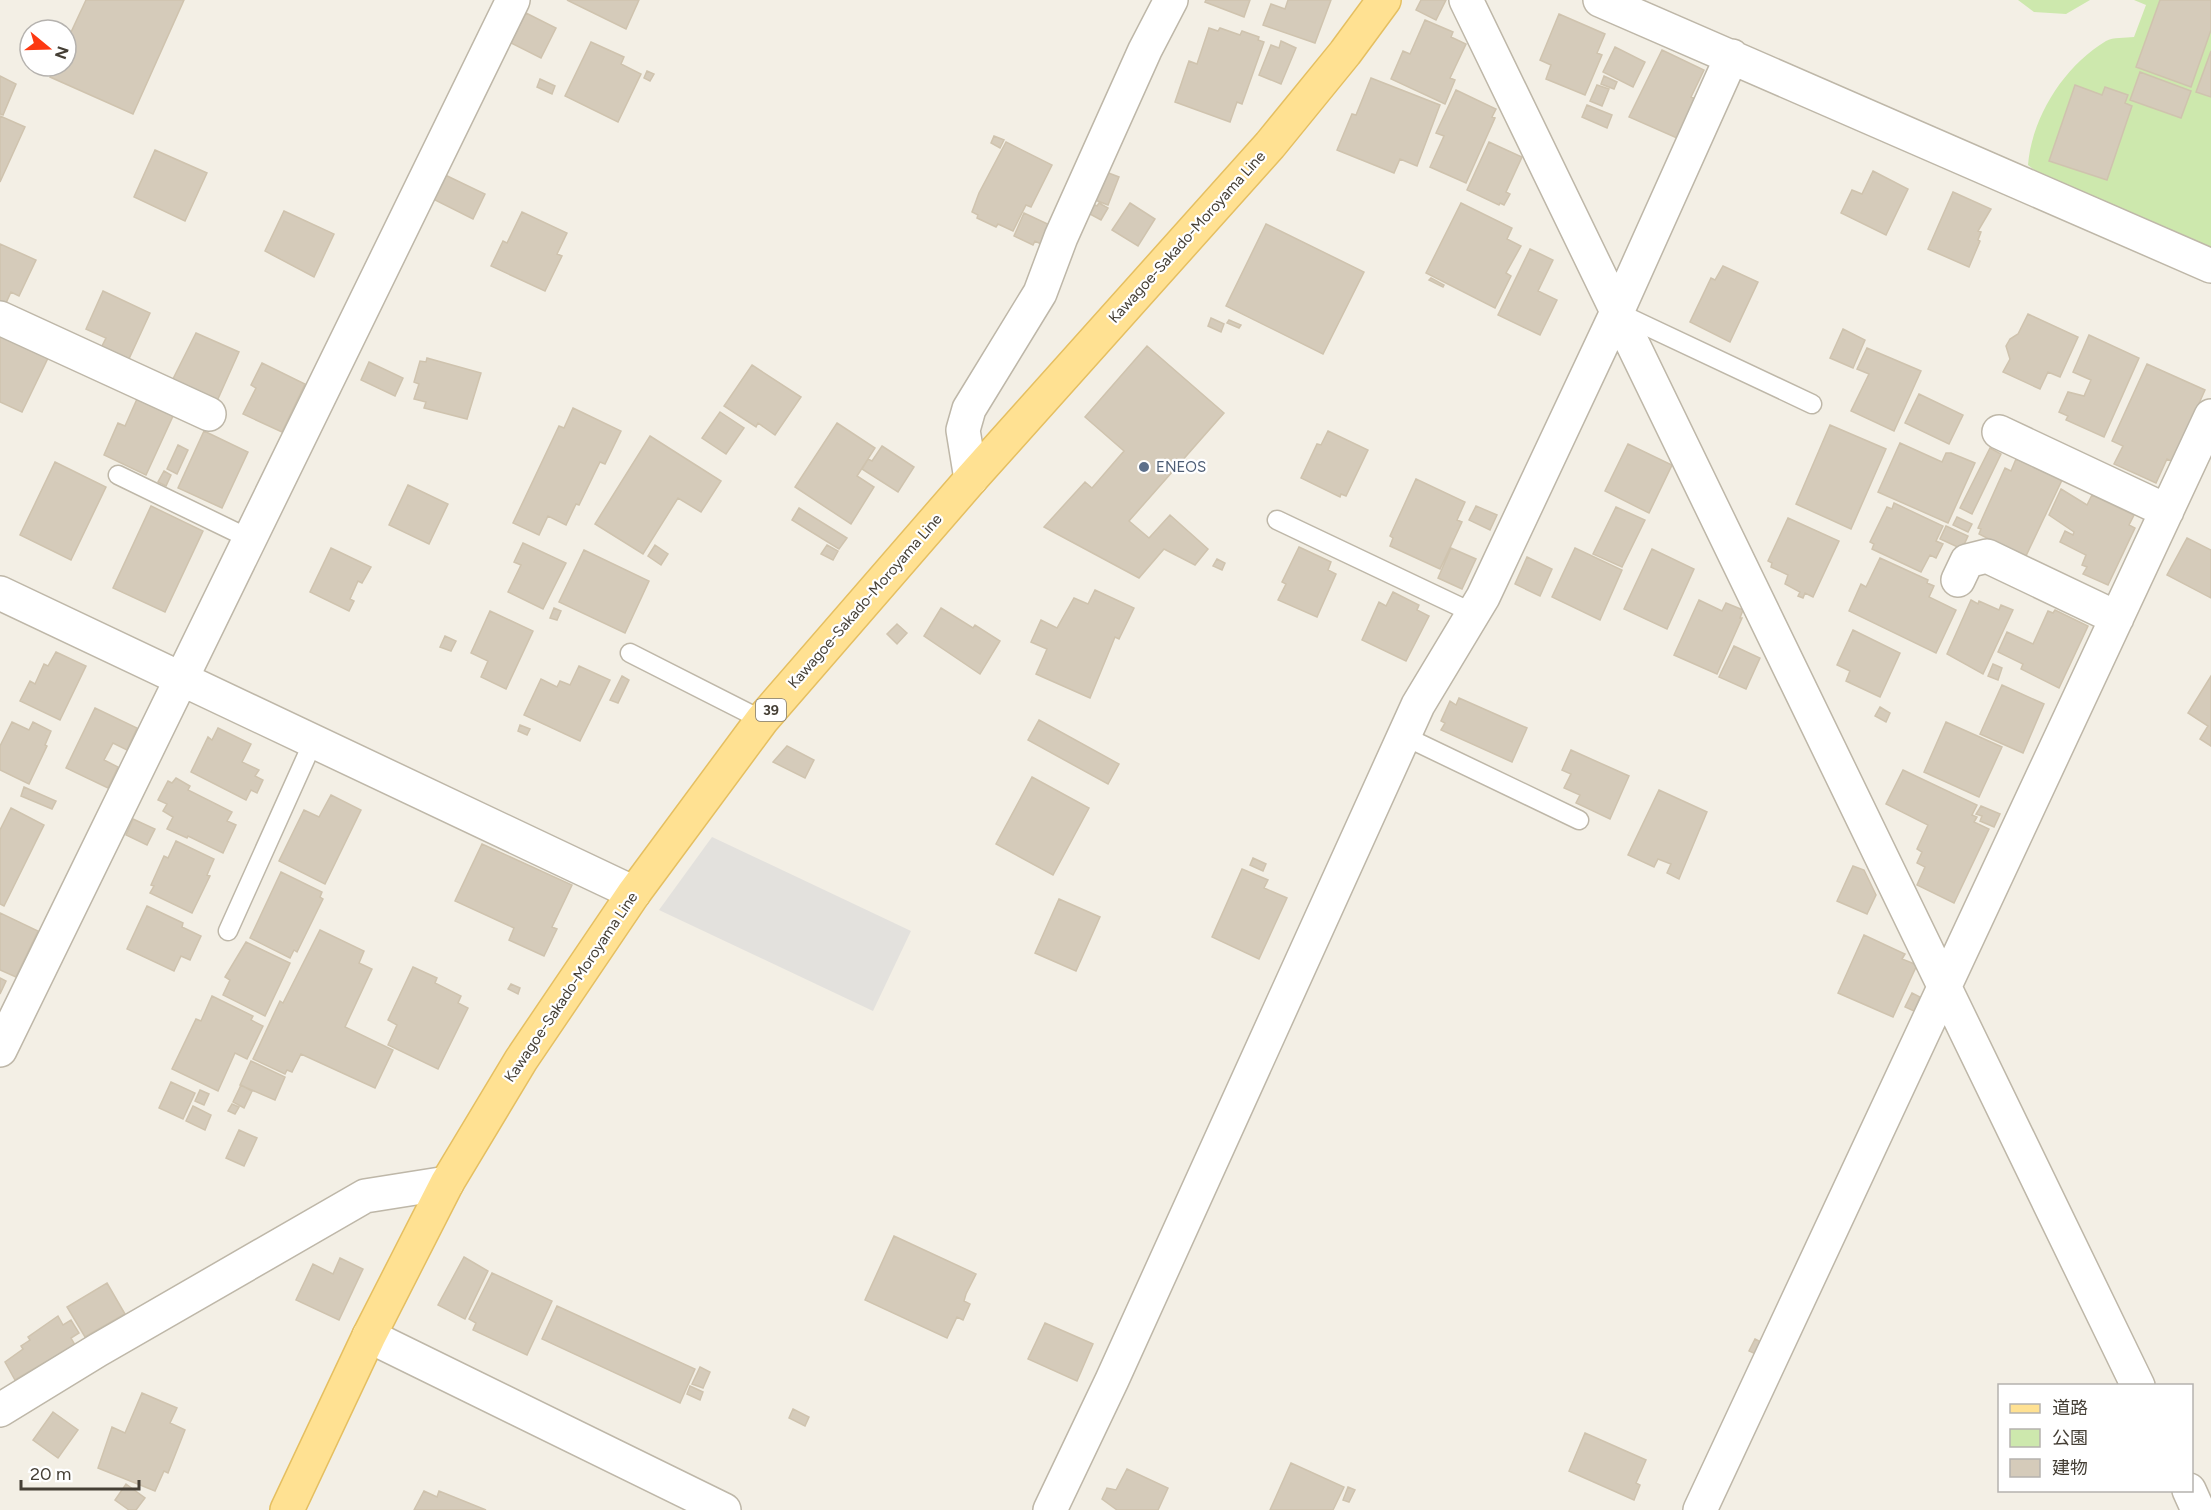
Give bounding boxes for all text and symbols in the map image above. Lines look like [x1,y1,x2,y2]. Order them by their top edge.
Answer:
north arrow [18,18,78,78]
text: N [51,44,73,62]
street label: Kawagoe-Sakado-Moroyama Line [1105,147,1269,327]
place label: ENEOS [1156,458,1206,476]
marker: ENEOS [1137,460,1151,474]
street label: Kawagoe-Sakado-Moroyama Line [784,510,946,692]
road number: 39 [756,699,786,721]
street label: Kawagoe-Sakado-Moroyama Line [501,889,641,1085]
legend [1998,1384,2193,1492]
text: 道路 [2052,1397,2088,1419]
text: 公園 [2052,1427,2088,1449]
scale bar [21,1453,140,1491]
text: 建物 [2052,1457,2088,1479]
text: 20 m [30,1463,71,1485]

